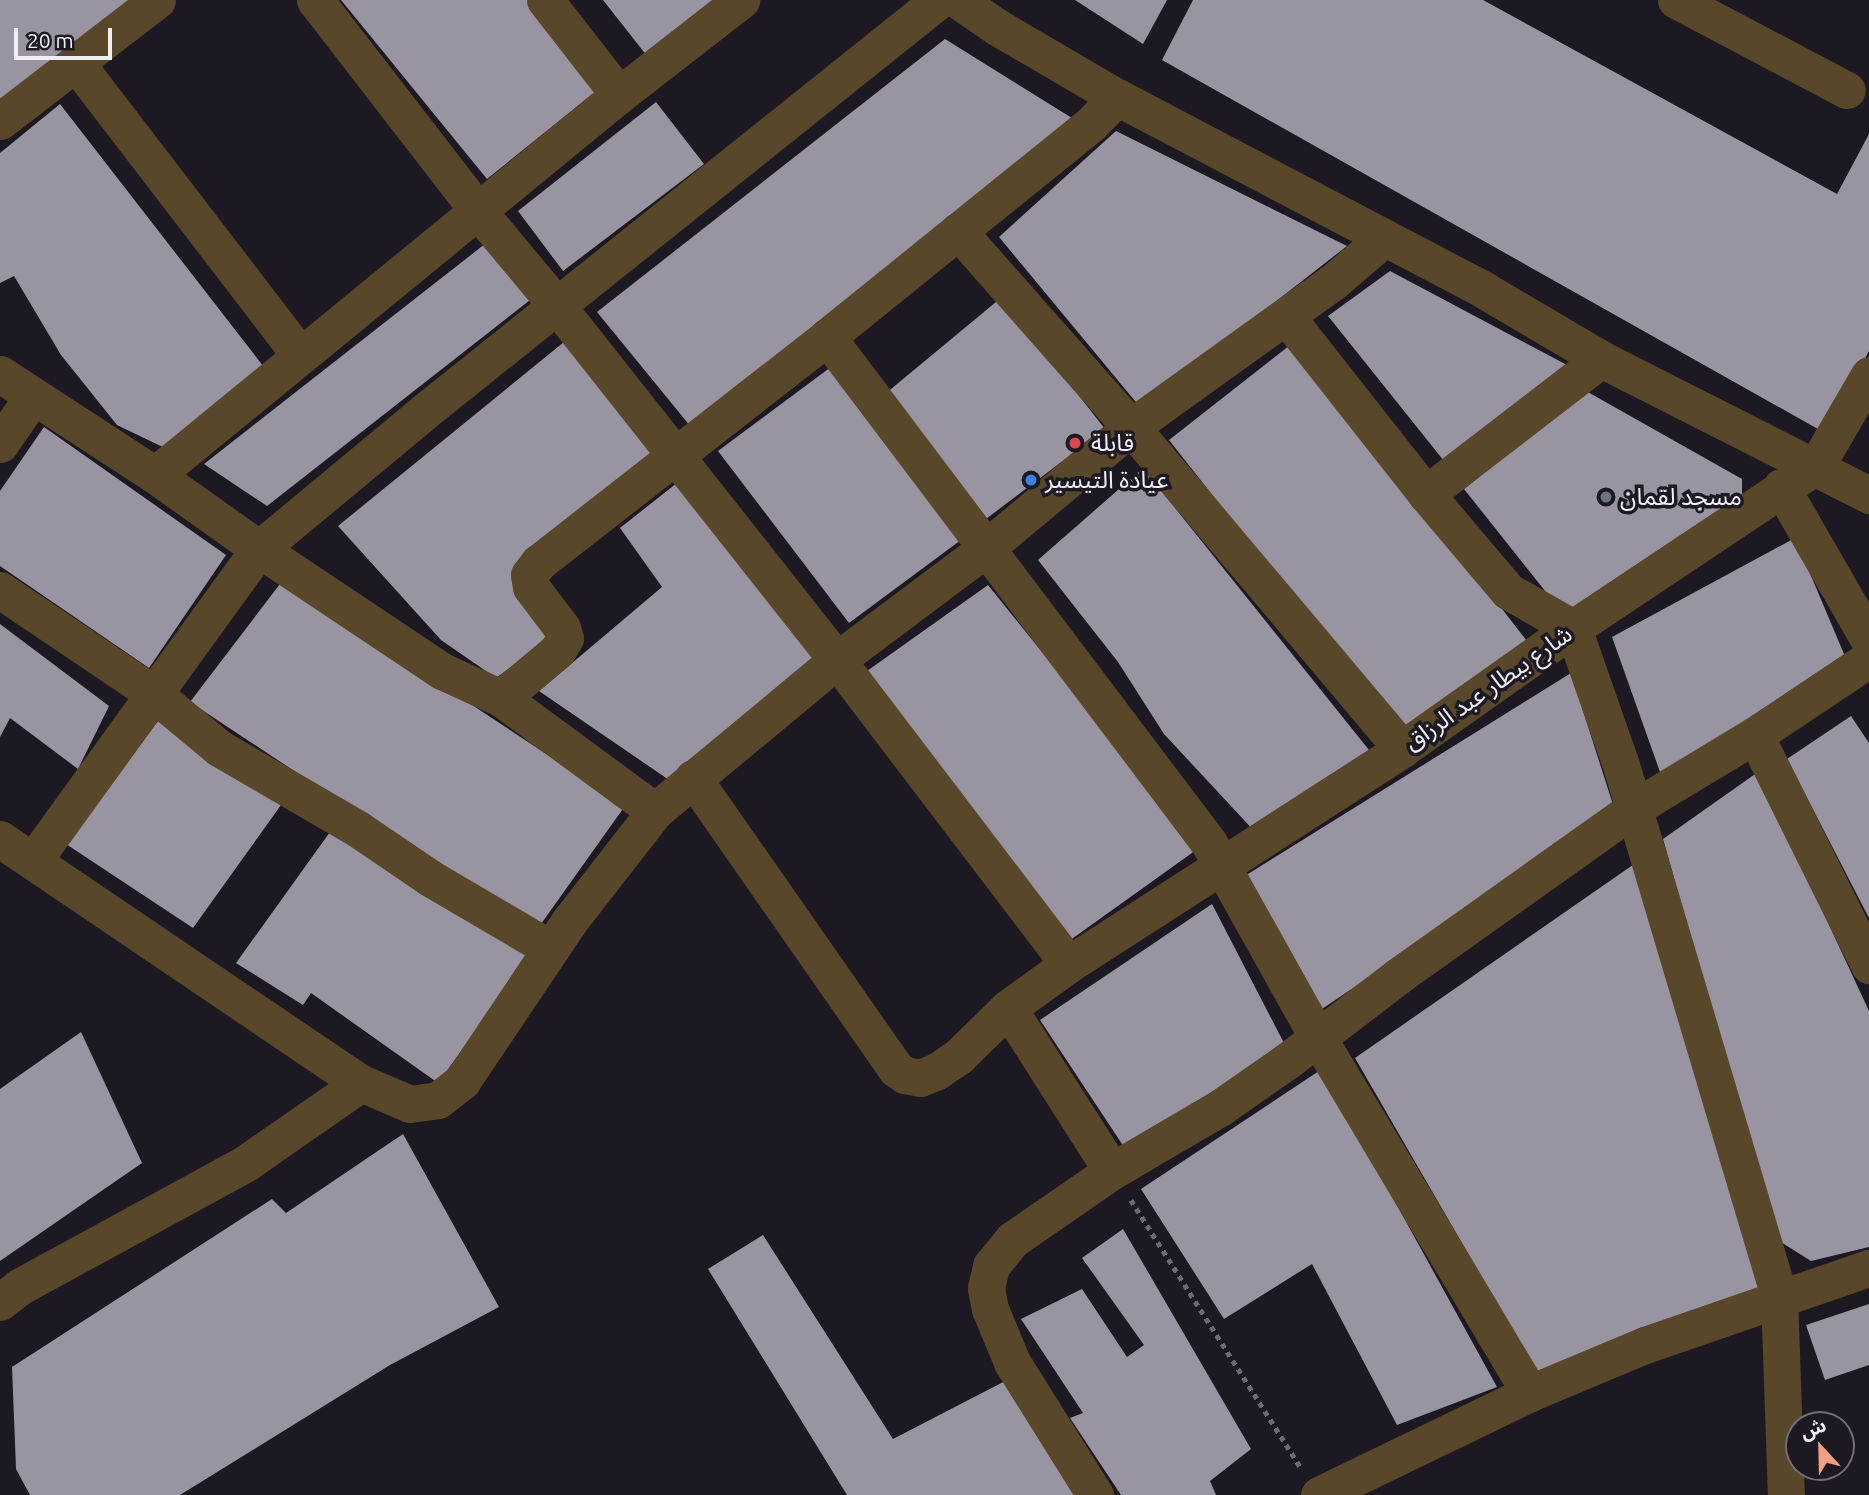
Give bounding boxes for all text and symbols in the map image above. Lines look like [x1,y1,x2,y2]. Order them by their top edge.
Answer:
scale bar [18,14,116,58]
text: 20 m [27,28,74,52]
place label: قابلة [1091,429,1134,457]
marker: قابلة [1065,433,1085,453]
place label: عيادة التيسير [1045,466,1168,494]
marker: عيادة التيسير [1023,472,1039,488]
place label: مسجد لقمان [1620,483,1742,511]
marker: مسجد لقمان [1598,489,1614,505]
street label: شارع بيطار عبد الرزاق [1398,619,1578,757]
north arrow [1785,1411,1855,1481]
text: ش [1797,1413,1829,1443]

